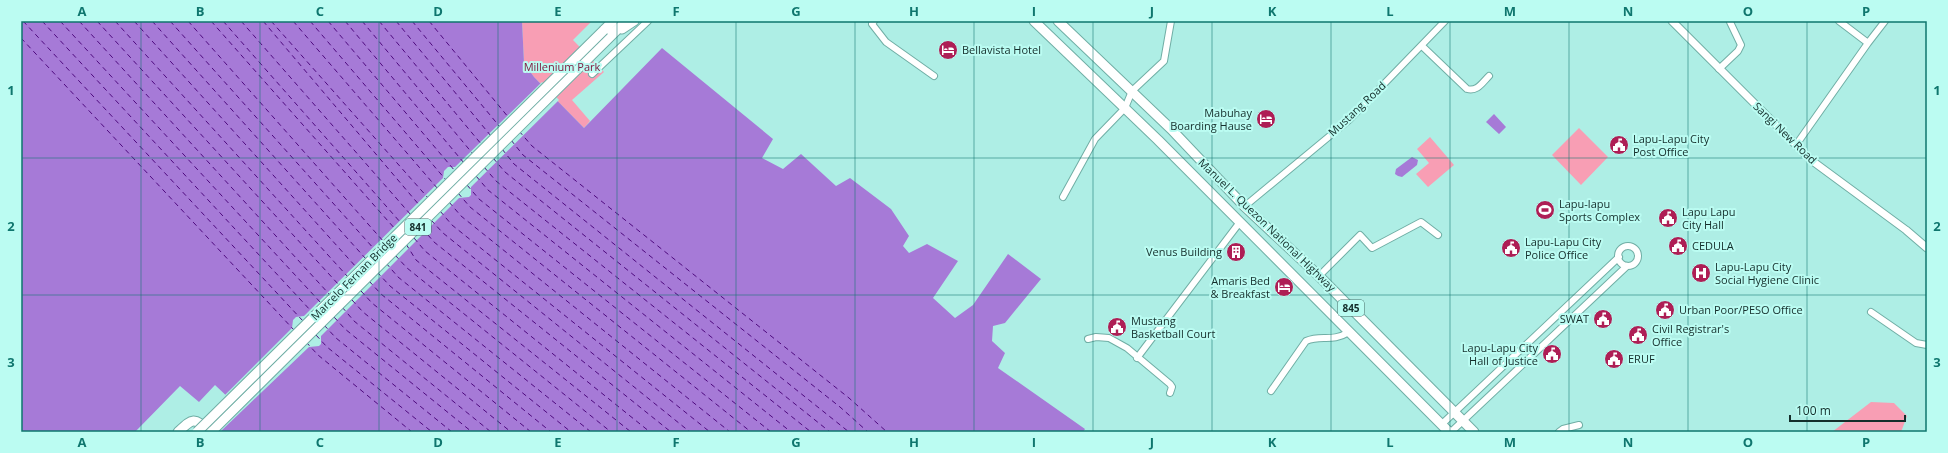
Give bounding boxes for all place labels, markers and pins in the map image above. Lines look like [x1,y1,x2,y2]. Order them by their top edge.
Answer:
hotel icon: Bellavista Hotel [937,39,959,61]
place label: Bellavista Hotel [962,42,1041,57]
place label: Mabuhay Boarding Hause [1170,105,1252,133]
hotel icon: Mabuhay Boarding Hause [1255,108,1277,130]
place label: Lapu-Lapu City Post Office [1633,131,1710,159]
public building icon: Lapu-Lapu City Post Office [1608,134,1630,156]
place label: Lapu-lapu Sports Complex [1559,196,1640,224]
sports icon: Lapu-lapu Sports Complex [1534,199,1556,221]
place label: Lapu Lapu City Hall [1682,204,1736,232]
public building icon: Lapu Lapu City Hall [1657,207,1679,229]
place label: Lapu-Lapu City Police Office [1525,234,1602,262]
public building icon: CEDULA [1667,235,1689,257]
public building icon: Lapu-Lapu City Police Office [1500,237,1522,259]
place label: CEDULA [1692,238,1734,253]
building icon: Venus Building [1225,241,1247,263]
place label: Venus Building [1146,244,1222,259]
place label: Lapu-Lapu City Social Hygiene Clinic [1715,259,1819,287]
hospital icon: Lapu-Lapu City Social Hygiene Clinic [1690,262,1712,284]
place label: Amaris Bed & Breakfast [1210,273,1270,301]
hotel icon: Amaris Bed & Breakfast [1273,276,1295,298]
public building icon: Urban Poor/PESO Office [1654,299,1676,321]
place label: Urban Poor/PESO Office [1679,302,1803,317]
public building icon: SWAT [1592,308,1614,330]
place label: SWAT [1560,311,1589,326]
place label: Mustang Basketball Court [1131,313,1215,341]
public building icon: Mustang Basketball Court [1106,316,1128,338]
place label: Civil Registrar's Office [1652,321,1729,349]
public building icon: Civil Registrar's Office [1627,324,1649,346]
place label: Lapu-Lapu City Hall of Justice [1462,340,1538,368]
public building icon: Lapu-Lapu City Hall of Justice [1541,343,1563,365]
public building icon: ERUF [1603,348,1625,370]
place label: ERUF [1628,351,1655,366]

